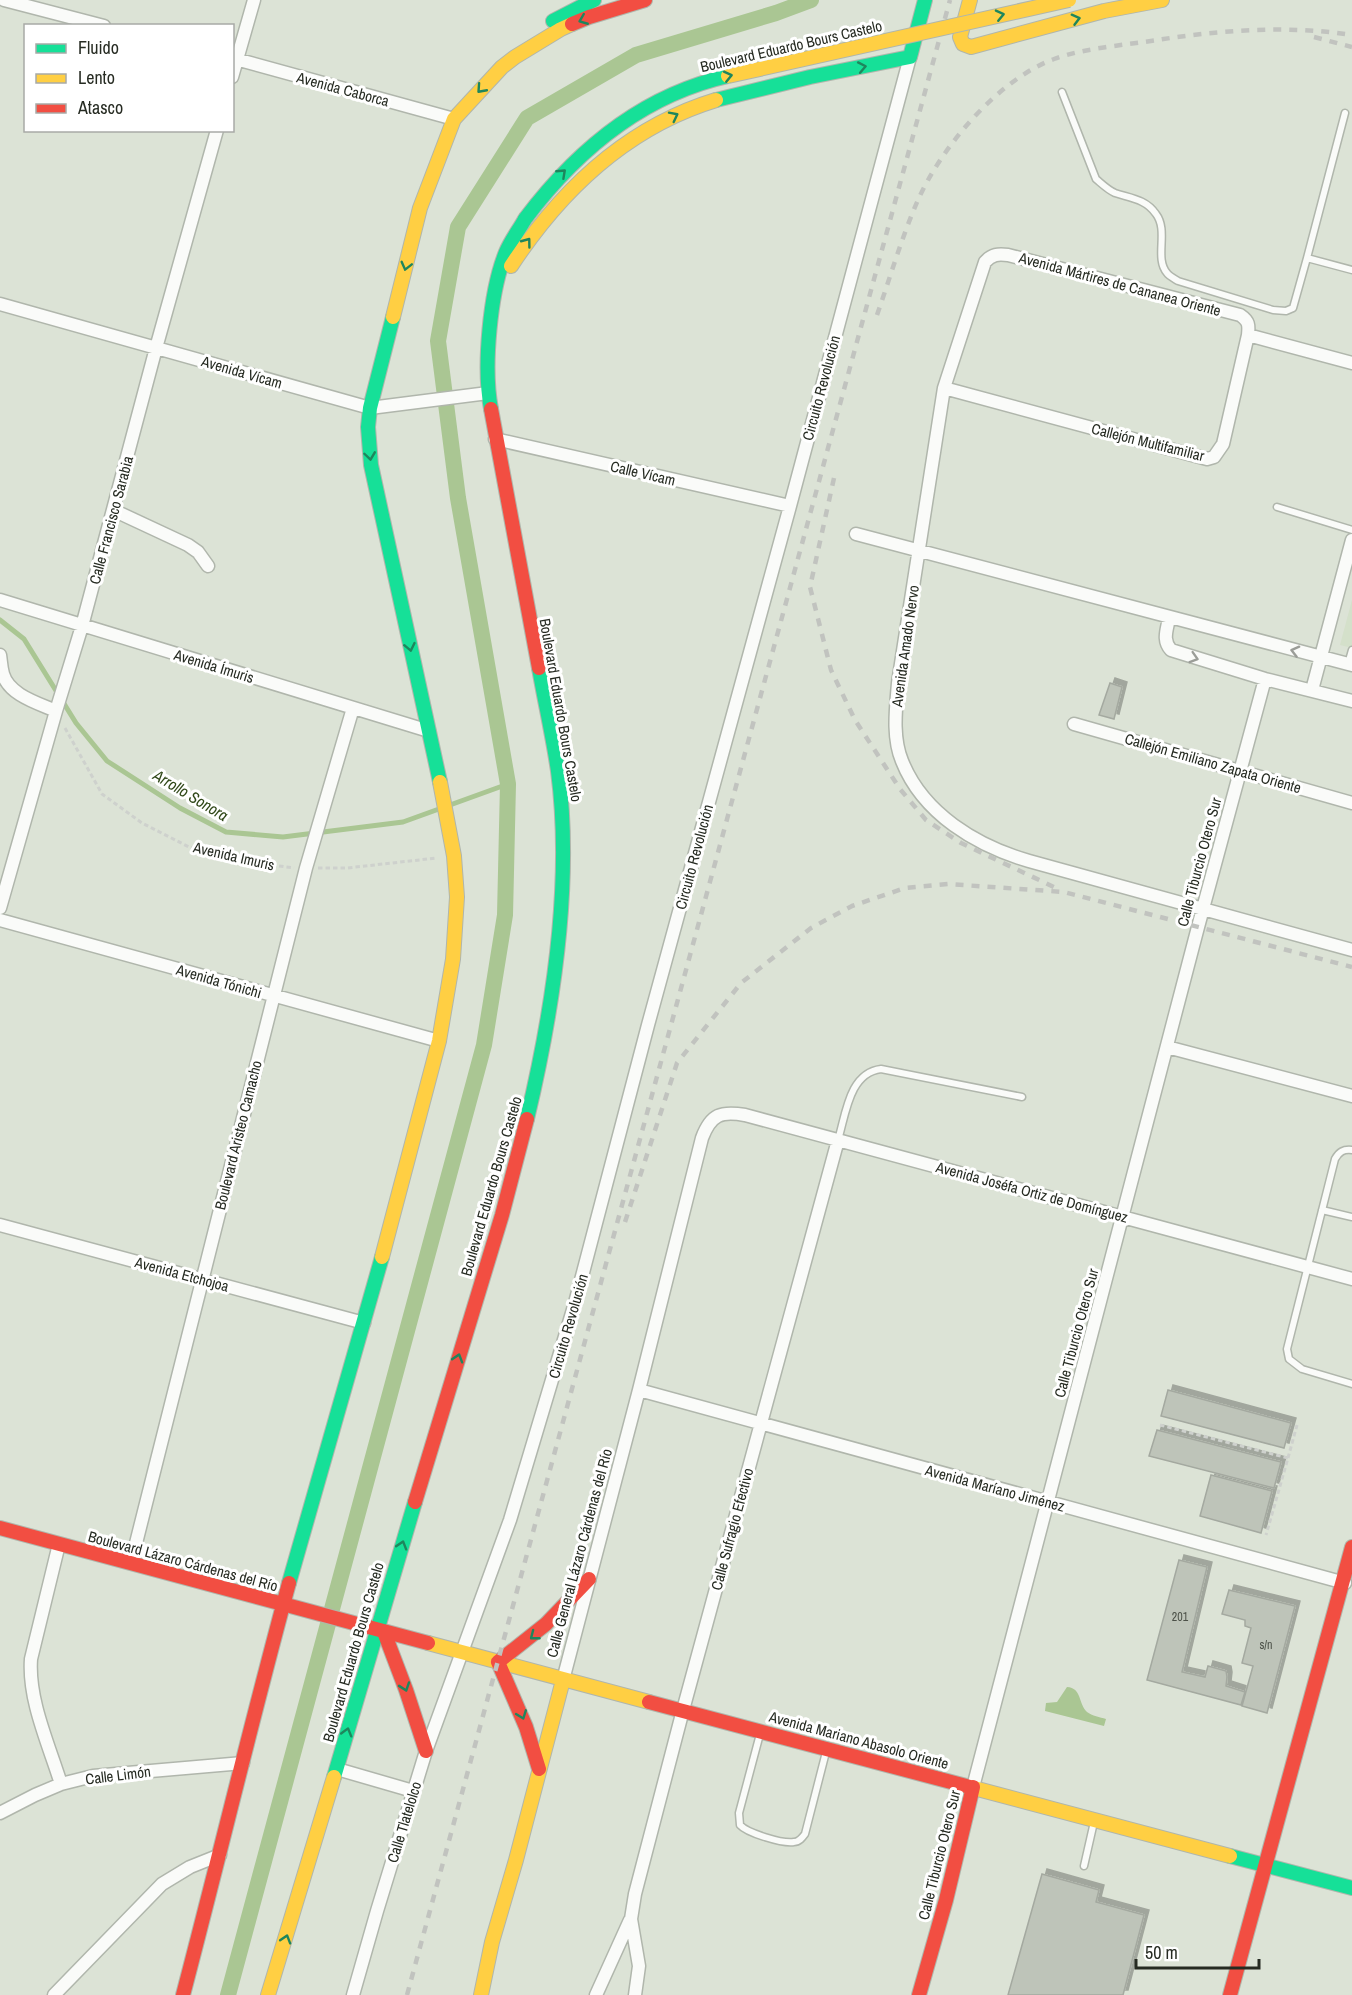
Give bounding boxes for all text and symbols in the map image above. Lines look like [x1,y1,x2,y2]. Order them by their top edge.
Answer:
one-way arrow [995,10,1005,23]
one-way arrow [578,13,589,25]
one-way arrow [1070,14,1081,26]
street label: Boulevard Eduardo Bours Castelo [698,15,884,77]
legend [24,24,234,132]
text: Fluido [78,35,119,60]
one-way arrow [856,61,866,74]
text: Lento [78,65,115,90]
street label: Avenida Caborca [294,66,392,111]
one-way arrow [722,70,732,83]
one-way arrow [477,82,488,93]
text: Atasco [77,95,123,120]
one-way arrow [667,112,678,124]
one-way arrow [554,170,565,181]
one-way arrow [520,237,531,248]
street label: Avenida Mártires de Cananea Oriente [1016,247,1223,321]
one-way arrow [401,260,413,271]
street label: Circuito Revolución [797,333,845,443]
street label: Avenida Vícam [198,350,285,394]
street label: Callejón Multifamiliar [1089,418,1207,466]
one-way arrow [364,451,376,461]
street label: Calle Francisco Sarabia [84,453,138,586]
street label: Calle Vícam [608,455,678,491]
street label: Avenida Amado Nervo [886,584,924,709]
street label: Boulevard Eduardo Bours Castelo [535,617,588,804]
one-way arrow [403,642,416,652]
street label: Avenida Ímuris [171,644,257,688]
one-way arrow [1290,645,1300,658]
one-way arrow [1188,651,1199,663]
street label: Callejón Emiliano Zapata Oriente [1122,728,1304,798]
water label: Arrollo Sonora [149,763,233,826]
street label: Calle Tiburcio Otero Sur [1172,795,1226,929]
street label: Circuito Revolución [670,802,718,912]
street label: Avenida Imuris [190,836,277,876]
street label: Avenida Tónichi [173,959,264,1003]
street label: Boulevard Aristeo Camacho [209,1058,267,1212]
street label: Boulevard Eduardo Bours Castelo [455,1094,527,1278]
street label: Avenida Joséfa Ortiz de Domínguez [933,1156,1130,1228]
street label: Avenida Etchojoa [132,1251,231,1297]
street label: Calle Tiburcio Otero Sur [1049,1266,1103,1400]
street label: Circuito Revolución [543,1271,593,1381]
one-way arrow [451,1353,463,1364]
street label: Calle General Lázaro Cárdenas del Río [541,1446,617,1660]
street label: Avenida Maríano Jiménez [922,1459,1067,1517]
street label: Calle Sufragio Efectivo [706,1465,758,1592]
street label: Boulevard Lázaro Cárdenas del Río [86,1526,280,1596]
one-way arrow [395,1540,407,1551]
street label: Boulevard Eduardo Bours Castelo [317,1560,389,1744]
house number: 201 [1172,1609,1189,1625]
one-way arrow [529,1628,540,1639]
house number: s/n [1259,1637,1273,1653]
one-way arrow [397,1681,410,1692]
street label: Avenida Mariano Abasolo Oriente [766,1706,951,1774]
one-way arrow [514,1709,527,1719]
one-way arrow [340,1727,353,1737]
street label: Calle Limón [84,1761,152,1789]
street label: Calle Tlatelolco [382,1779,426,1865]
street label: Calle Tiburcio Otero Sur [913,1788,965,1922]
scale bar [1136,1932,1259,1970]
one-way arrow [279,1934,291,1945]
text: 50 m [1145,1940,1178,1965]

